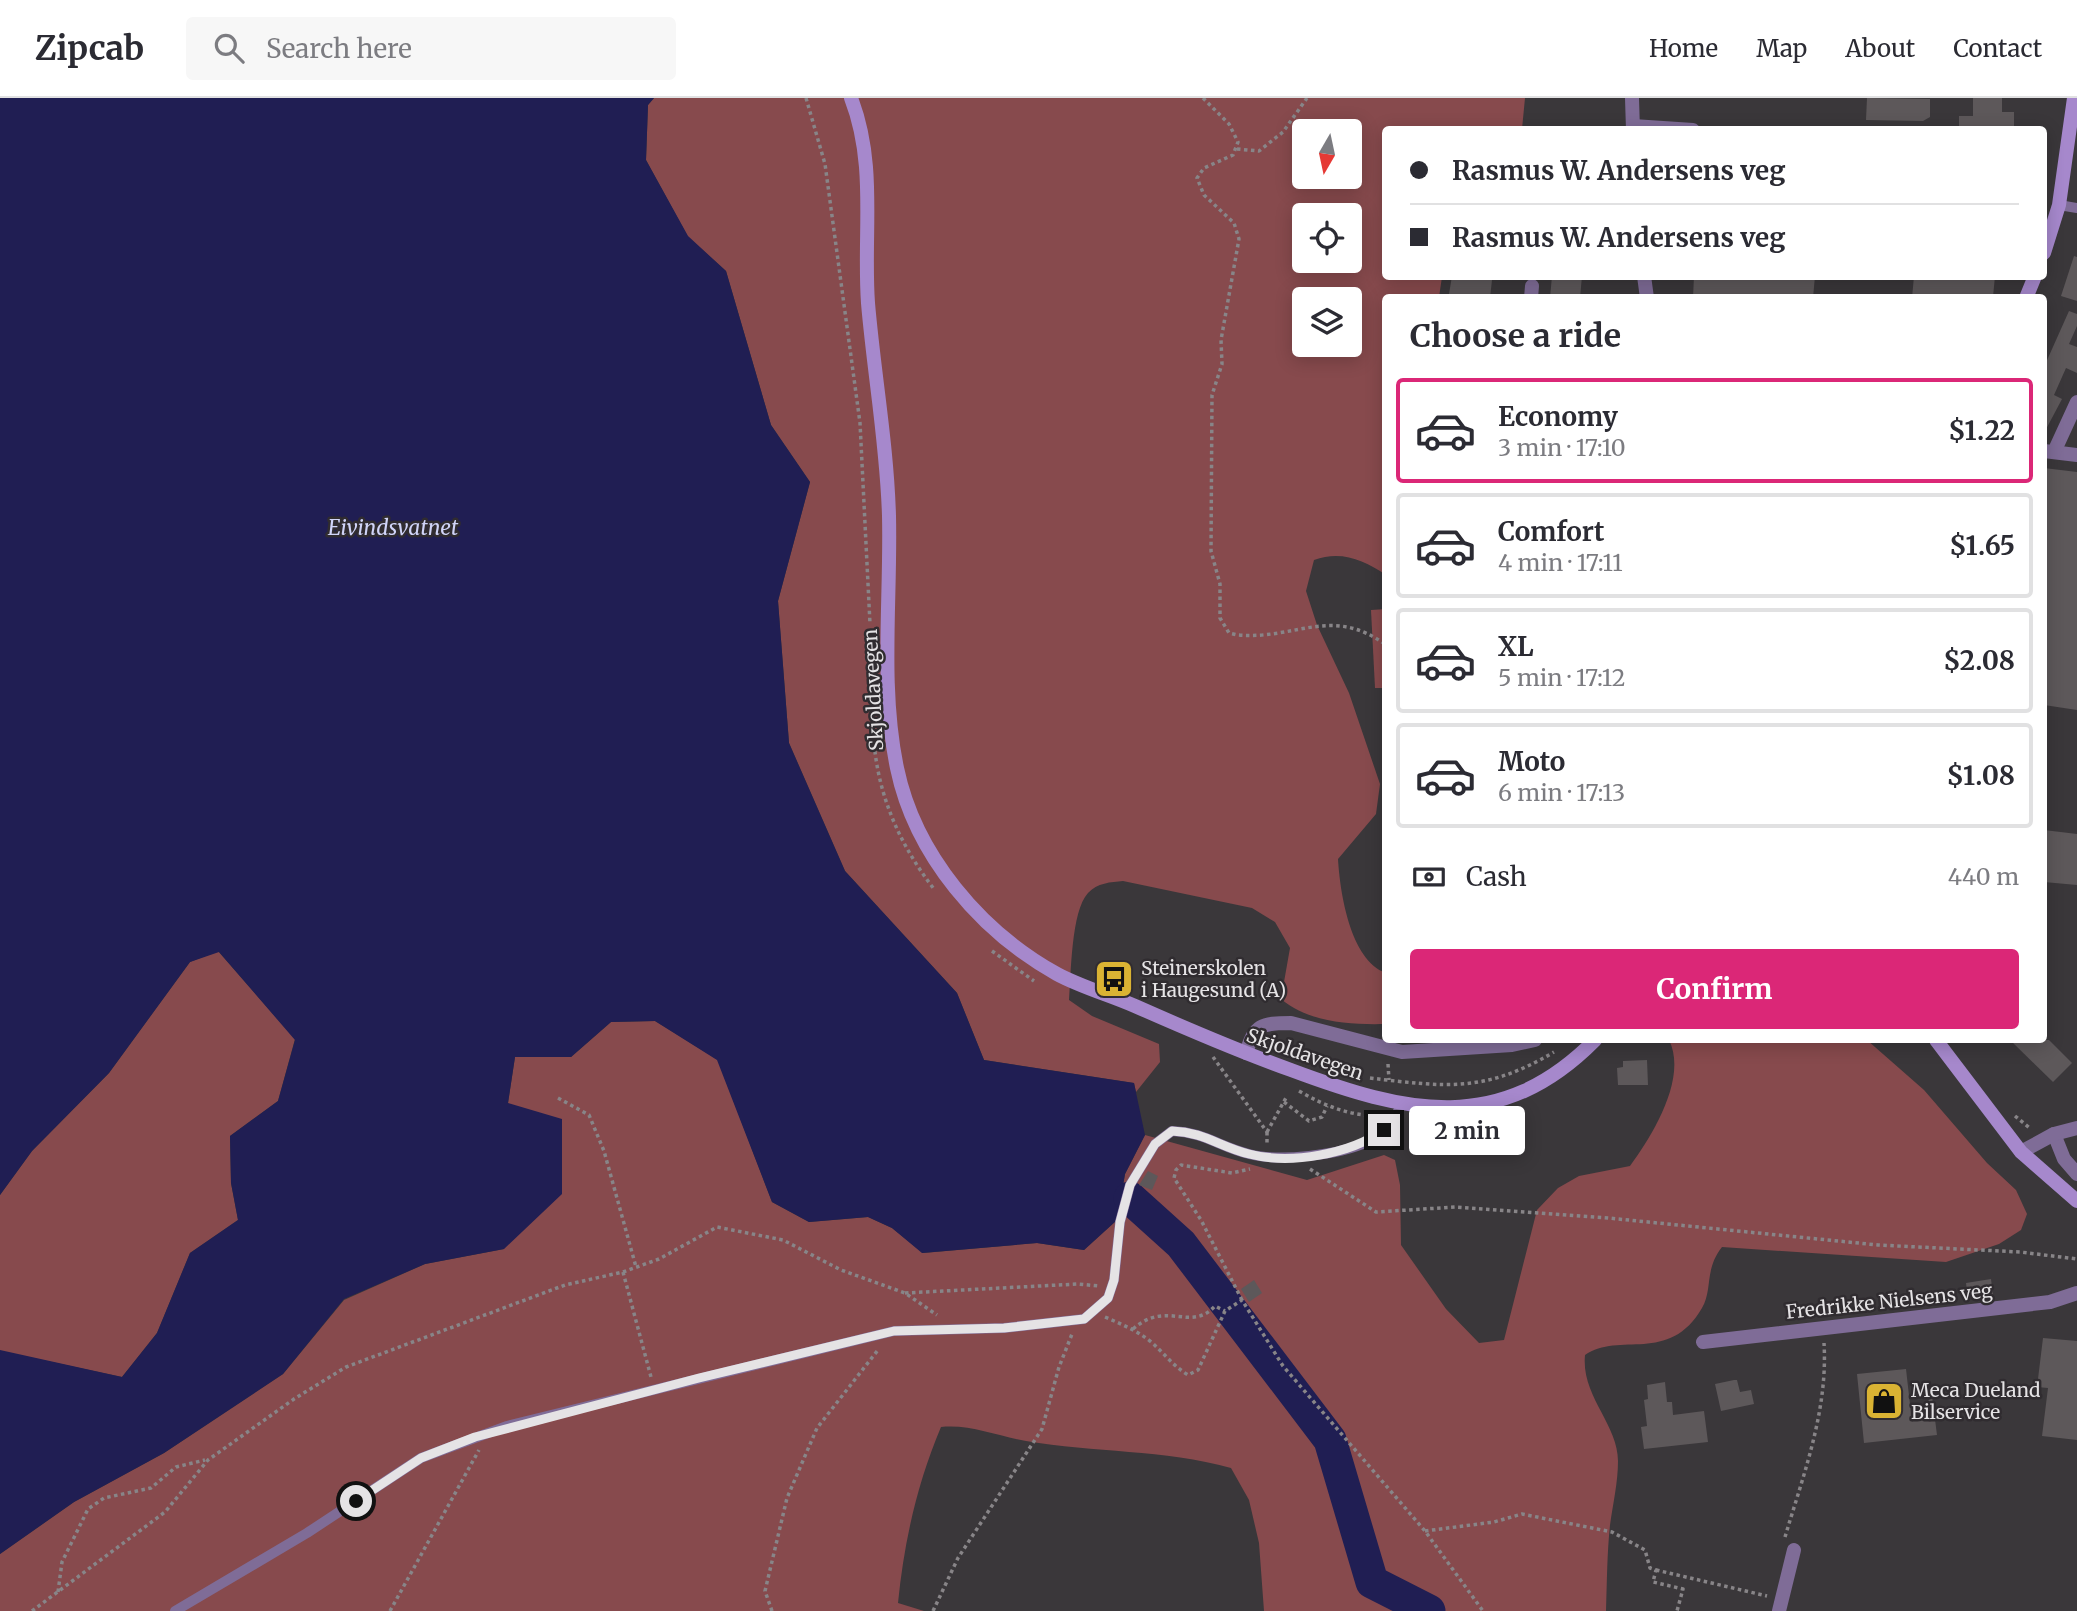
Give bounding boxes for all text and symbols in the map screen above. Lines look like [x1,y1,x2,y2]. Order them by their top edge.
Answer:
search box [186,17,676,80]
text: Zipcab [35,28,144,69]
icon: search [210,29,248,67]
text: Search here [266,32,412,65]
text: Home [1649,33,1718,64]
text: Map [1756,33,1807,64]
text: About [1845,33,1915,64]
text: Contact [1953,33,2042,64]
north arrow [1292,119,1362,189]
map controls [1292,119,1362,357]
text: Rasmus W. Andersens veg [1452,154,1785,187]
button: locate [1292,203,1362,273]
text: Rasmus W. Andersens veg [1452,221,1785,254]
button: layers [1292,287,1362,357]
text: Choose a ride [1410,316,1621,356]
icon: car [1414,399,1477,462]
text: Economy [1498,400,1618,433]
text: $1.22 [1948,414,2015,447]
text: 3 min · 17:10 [1498,433,1626,462]
water label: Eivindsvatnet [328,514,459,541]
icon: car [1414,514,1477,577]
text: Comfort [1498,515,1604,548]
text: $1.65 [1949,529,2015,562]
text: 4 min · 17:11 [1498,548,1623,577]
street label: Skjoldavegen [858,628,888,751]
icon: car [1414,629,1477,692]
text: XL [1498,630,1534,663]
text: $2.08 [1943,644,2015,677]
text: 5 min · 17:12 [1498,663,1626,692]
icon: car [1414,744,1477,807]
text: Moto [1498,745,1565,778]
text: $1.08 [1947,759,2015,792]
text: 6 min · 17:13 [1498,778,1625,807]
icon: cash [1410,858,1448,896]
text: Cash [1466,860,1527,893]
text: 440 m [1948,862,2019,891]
button: Confirm [1410,949,2019,1029]
place label: Steinerskolen i Haugesund (A) [1141,956,1286,1002]
bus stop icon: Steinerskolen i Haugesund (A) [1093,958,1135,1000]
street label: Skjoldavegen [1243,1023,1367,1085]
callout: 2 min [1408,1105,1524,1154]
route end [1368,1114,1400,1146]
text: 2 min [1434,1116,1500,1145]
street label: Fredrikke Nielsens veg [1784,1278,1994,1324]
place label: Meca Dueland Bilservice [1911,1378,2040,1424]
shop icon: Meca Dueland Bilservice [1863,1380,1905,1422]
route start [340,1485,372,1517]

